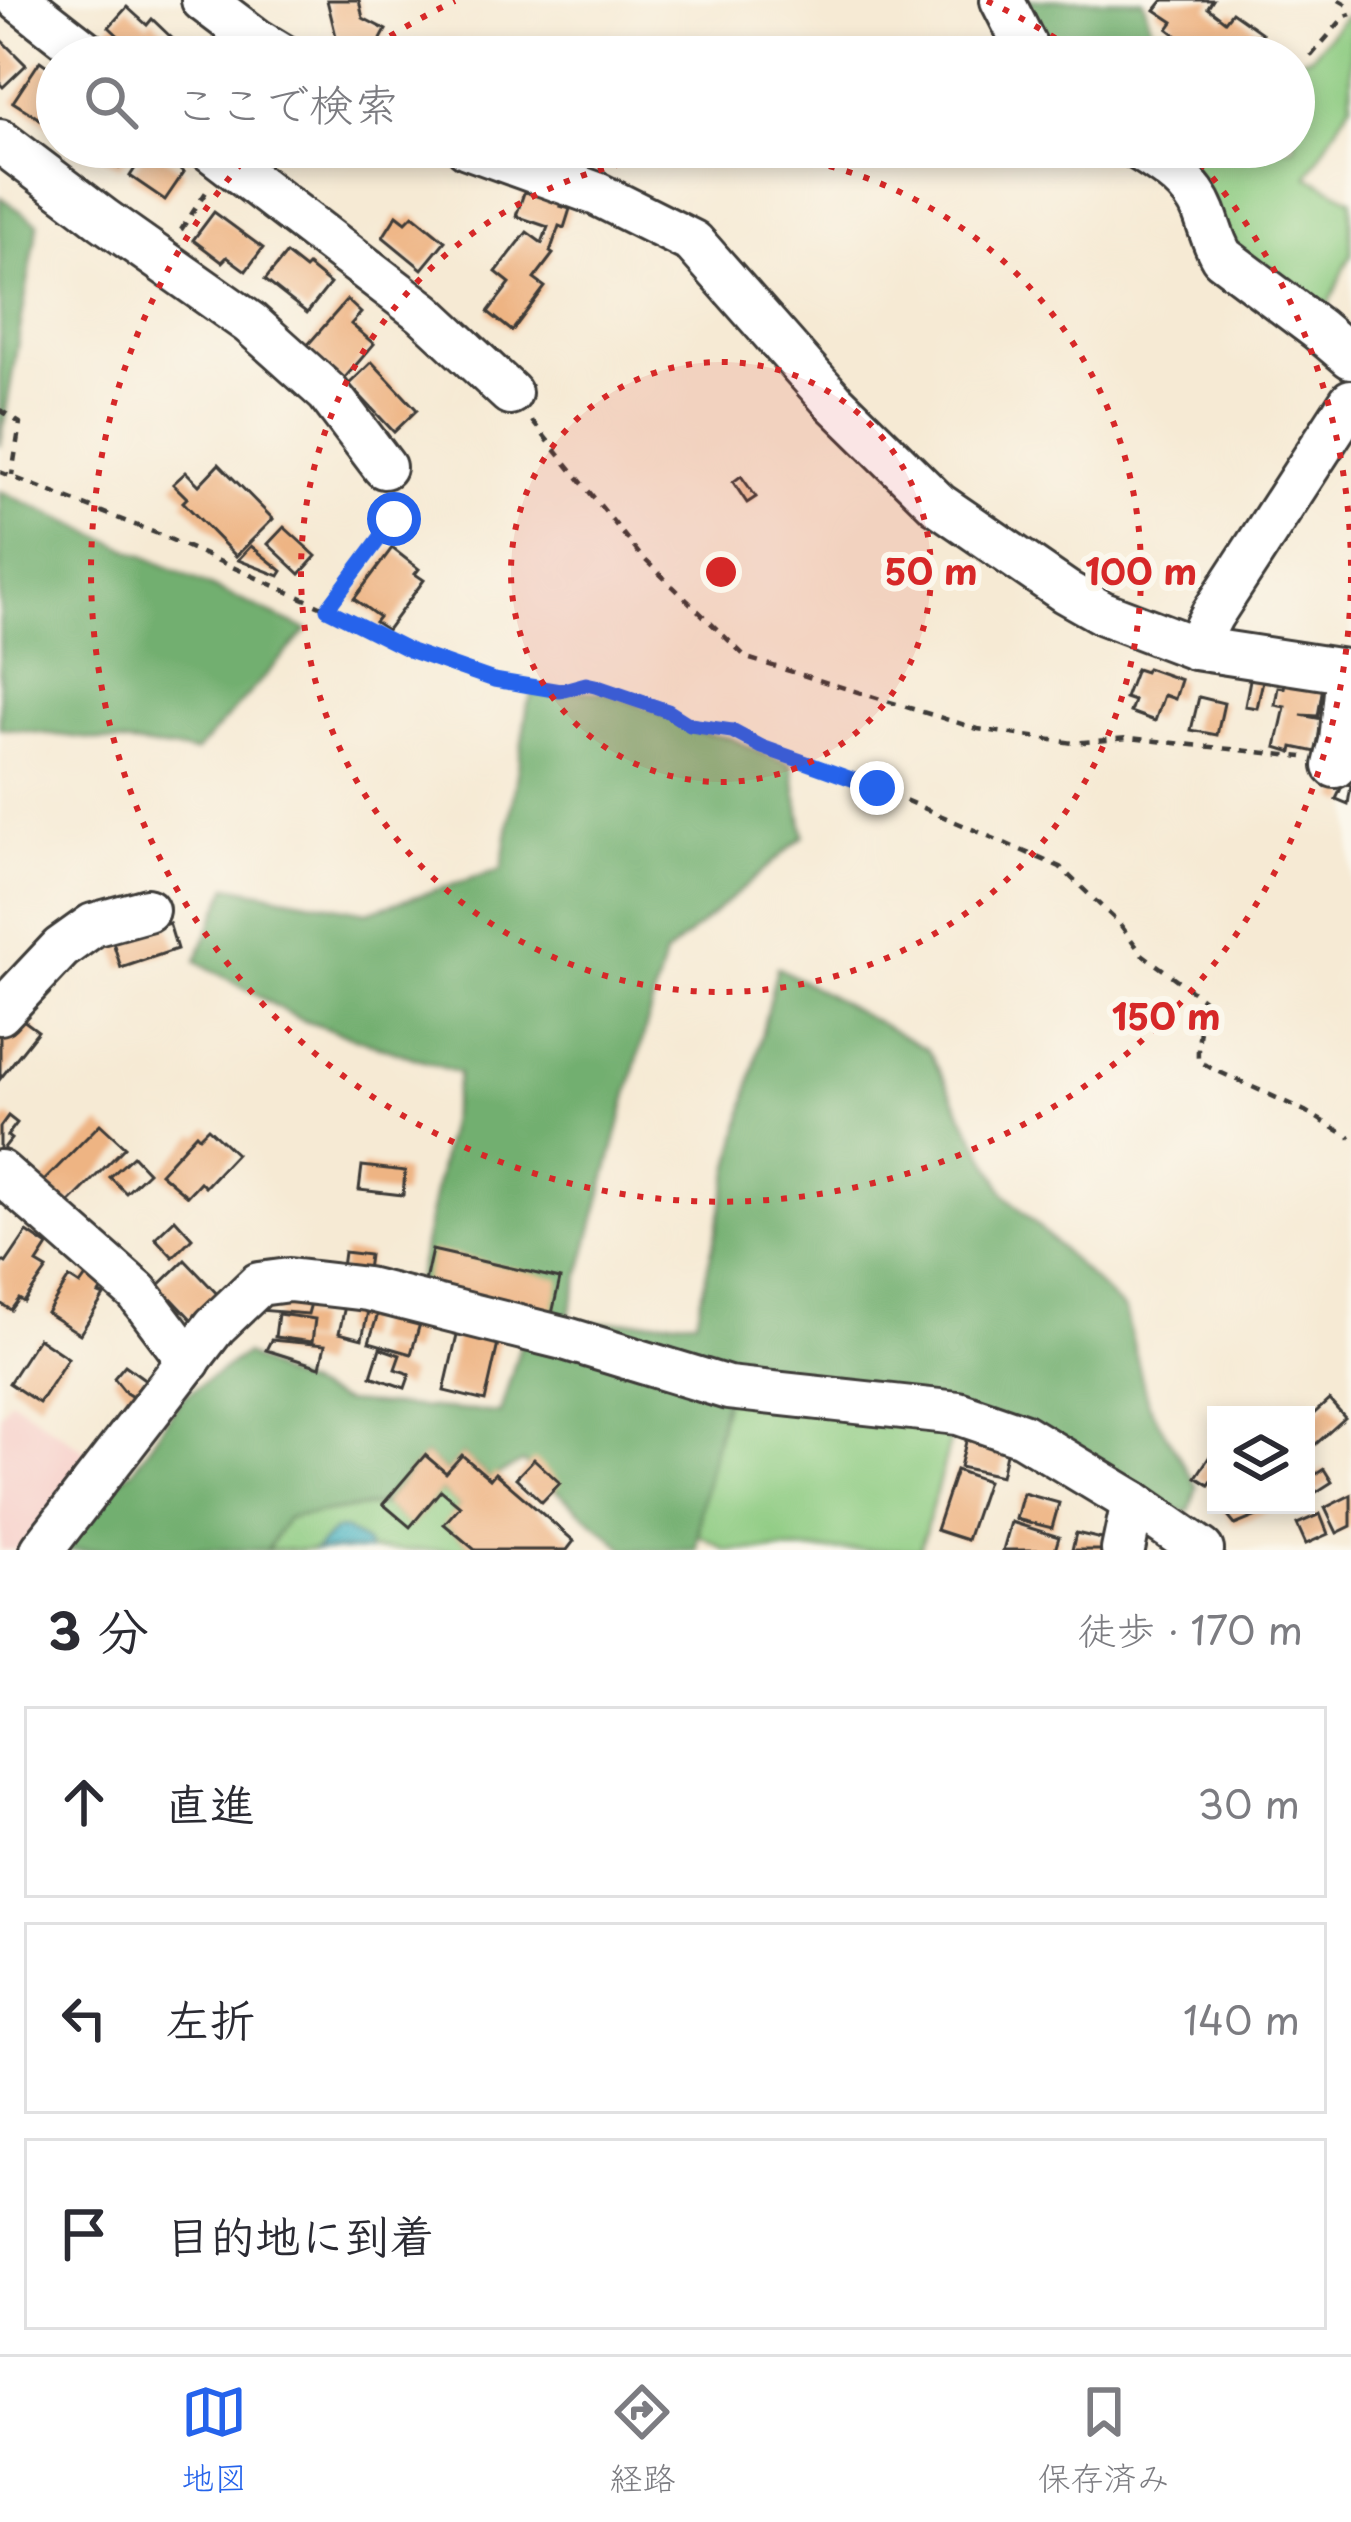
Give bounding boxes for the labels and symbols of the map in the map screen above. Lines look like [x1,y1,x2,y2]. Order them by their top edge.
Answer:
route start [367,492,421,546]
text: 50 m [884,543,978,597]
text: 100 m [1085,543,1197,597]
centre of rings [700,551,742,593]
route end [850,761,904,815]
text: 150 m [1111,988,1221,1042]

